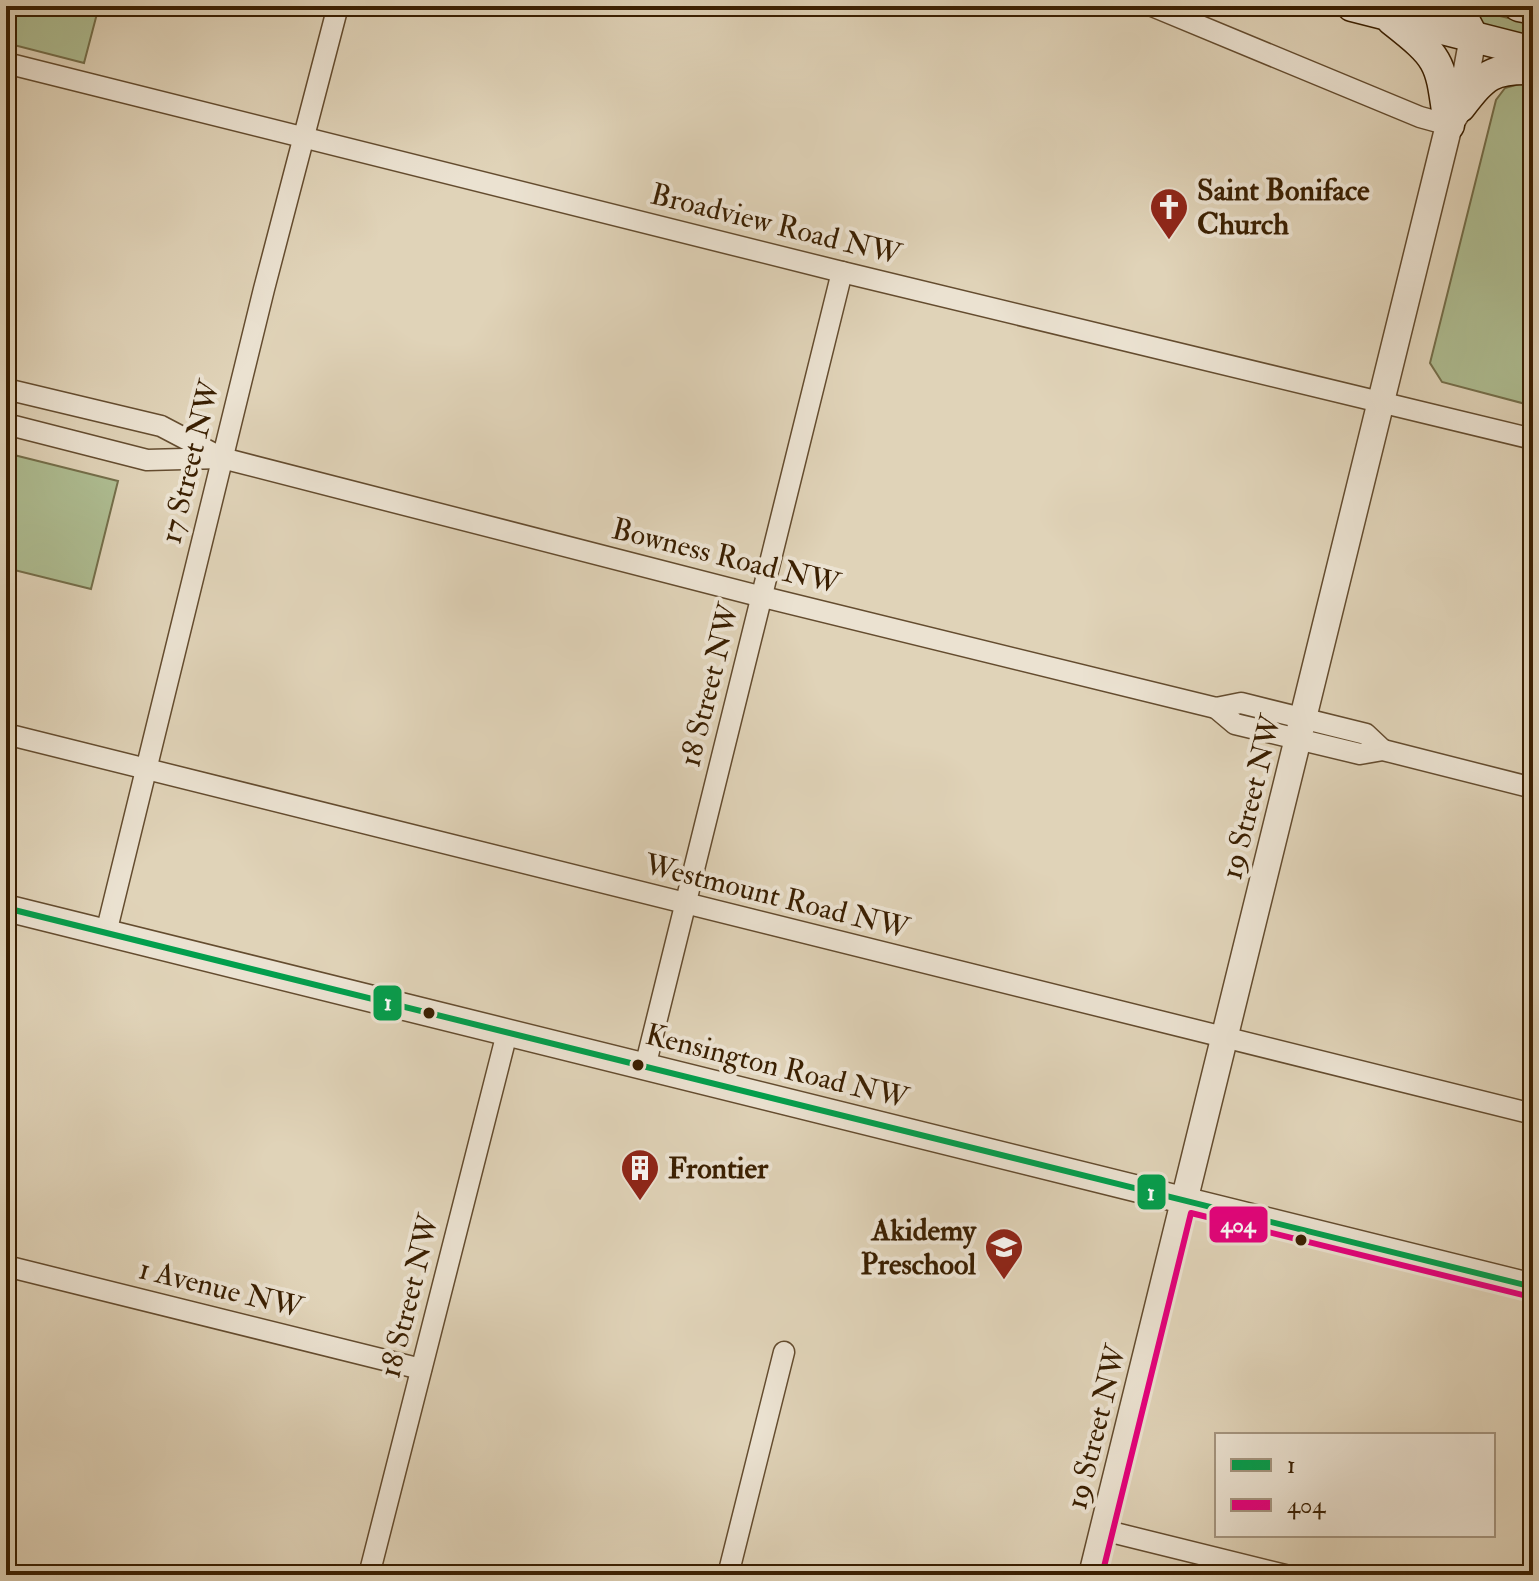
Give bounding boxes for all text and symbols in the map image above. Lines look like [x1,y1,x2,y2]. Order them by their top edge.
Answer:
place label: Saint Boniface Church [1197,172,1370,243]
street label: Broadview Road NW [647,175,906,274]
church icon: Saint Boniface Church [1148,186,1190,241]
street label: 17 Street NW [152,375,229,548]
street label: Bowness Road NW [608,510,845,603]
street label: 18 Street NW [671,598,748,771]
street label: 19 Street NW [1213,710,1290,883]
street label: Westmount Road NW [640,845,914,948]
line badge: 1 [372,984,403,1022]
text: 1 [384,989,392,1017]
unlabelled marker [421,1005,437,1021]
street label: Kensington Road NW [642,1016,913,1117]
unlabelled marker [630,1057,646,1073]
building icon: Frontier [619,1147,661,1202]
place label: Frontier [668,1150,769,1187]
line badge: 1 [1136,1173,1167,1211]
text: 1 [1147,1179,1155,1207]
line badge: 404 [1208,1205,1269,1244]
street label: 18 Street NW [371,1209,448,1382]
text: 404 [1220,1211,1258,1239]
place label: Akidemy Preschool [861,1212,978,1283]
school or university icon: Akidemy Preschool [983,1226,1025,1281]
unlabelled marker [1293,1232,1309,1248]
street label: 1 Avenue NW [135,1250,308,1327]
street label: 19 Street NW [1058,1340,1135,1513]
legend [1215,1433,1495,1537]
text: 1 [1287,1450,1296,1481]
text: 404 [1287,1490,1326,1521]

